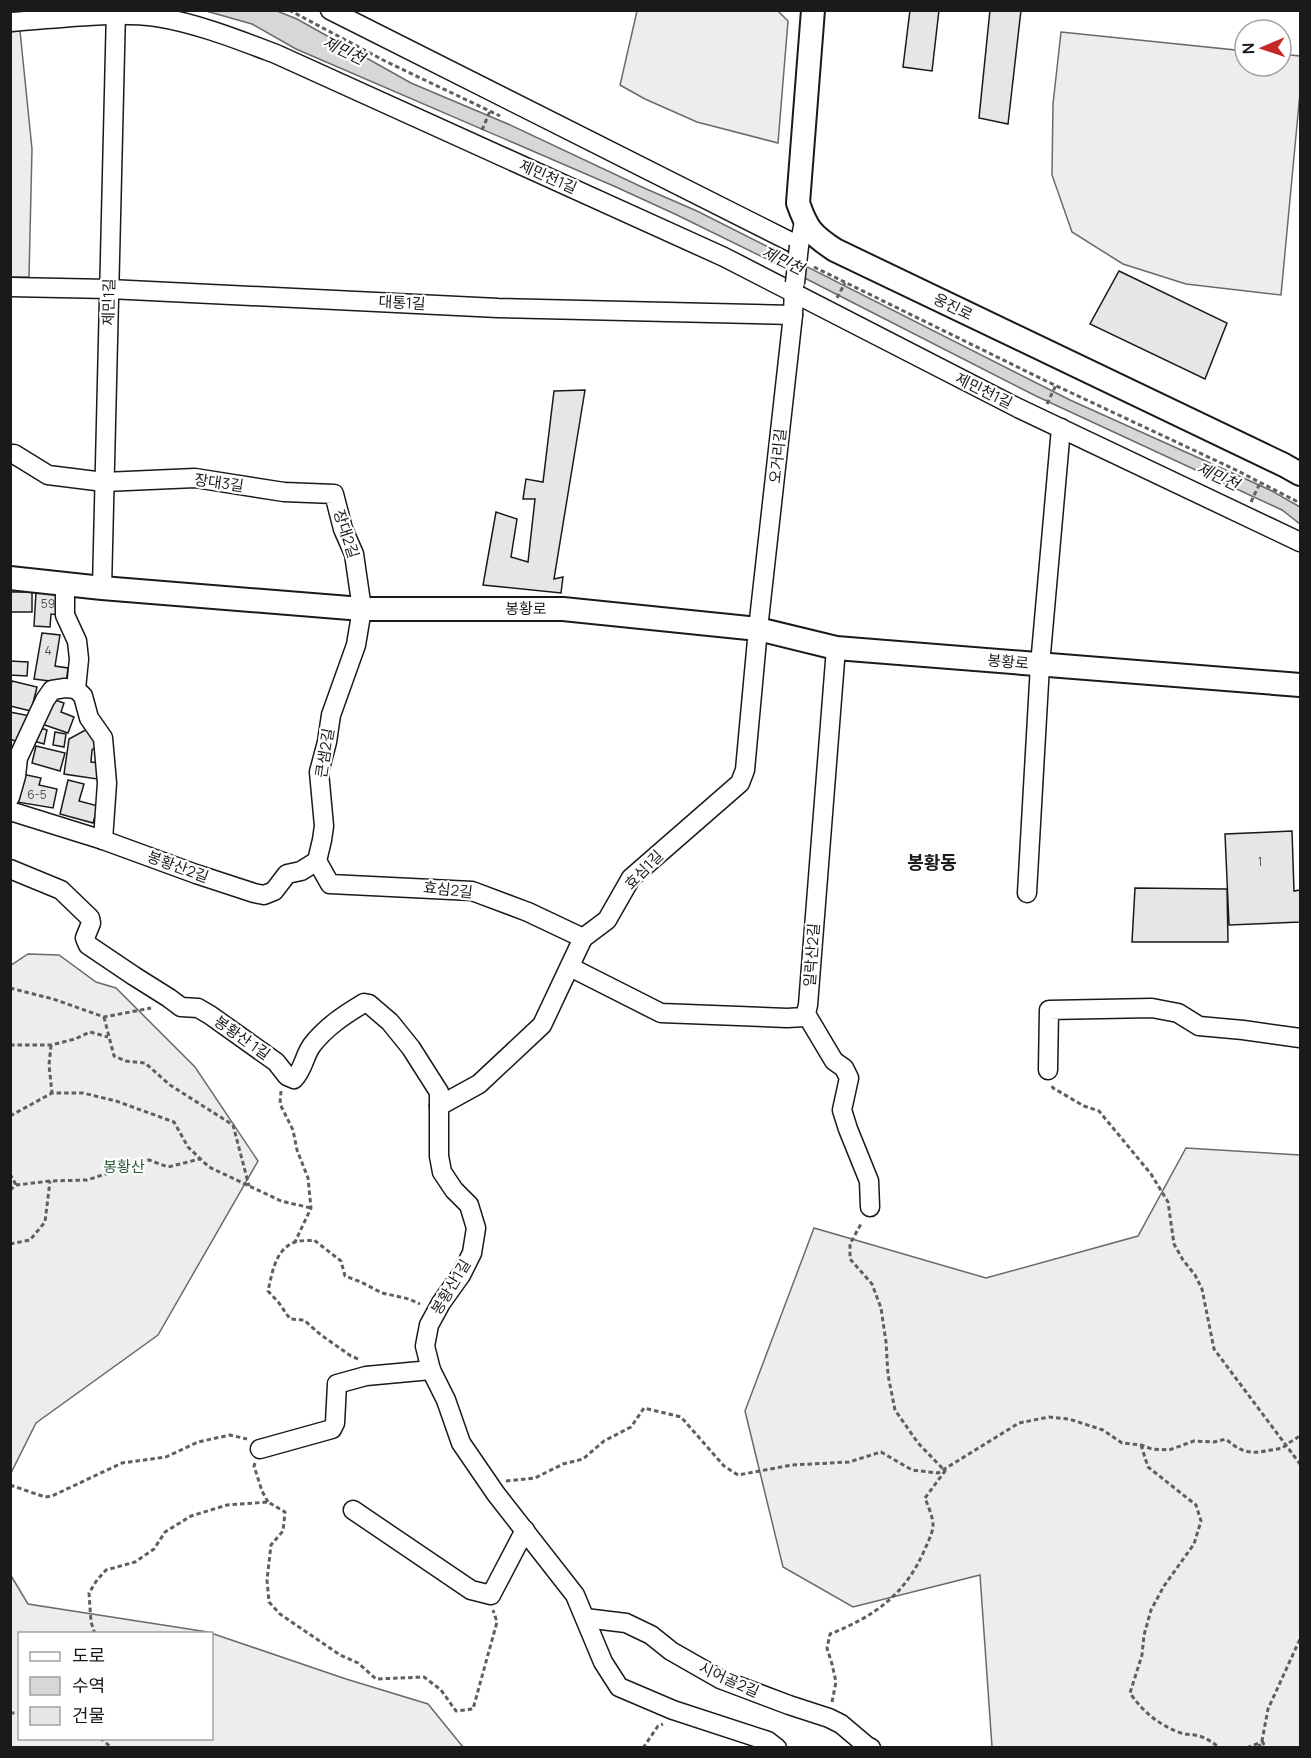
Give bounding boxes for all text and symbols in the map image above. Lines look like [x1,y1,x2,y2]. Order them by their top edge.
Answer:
north arrow [1233,18,1293,78]
water label: 제민천 [319,30,371,71]
text: N [1237,42,1259,55]
street label: 제민천1길 [516,155,580,199]
water label: 제민천 [758,240,810,281]
street label: 제민1길 [98,278,119,326]
street label: 웅진로 [930,288,976,325]
street label: 대통1길 [378,291,426,314]
street label: 제민천1길 [952,368,1016,413]
street label: 오거리길 [764,427,791,484]
water label: 제민천 [1193,457,1245,496]
street label: 장대3길 [193,469,245,496]
street label: 장대2길 [329,507,364,561]
house number: 59 [41,595,55,612]
street label: 봉황로 [505,598,547,619]
house number: 4 [44,642,52,659]
street label: 봉황로 [987,649,1030,674]
street label: 큰샘2길 [310,727,339,779]
house number: 6-5 [27,786,47,803]
street label: 효심1길 [620,845,668,894]
street label: 봉황산2길 [145,846,212,887]
district label: 봉황동 [907,850,957,874]
house number: 1 [1258,853,1262,870]
street label: 효심2길 [422,876,474,903]
street label: 일락산2길 [799,922,824,988]
street label: 봉황산 1길 [210,1011,275,1065]
park label: 봉황산 [103,1156,145,1177]
street label: 봉황산1길 [426,1255,475,1318]
legend [18,1632,213,1740]
text: 도로 [72,1643,105,1667]
street label: 시어골2길 [696,1657,763,1702]
text: 수역 [72,1673,105,1697]
text: 건물 [72,1703,105,1727]

